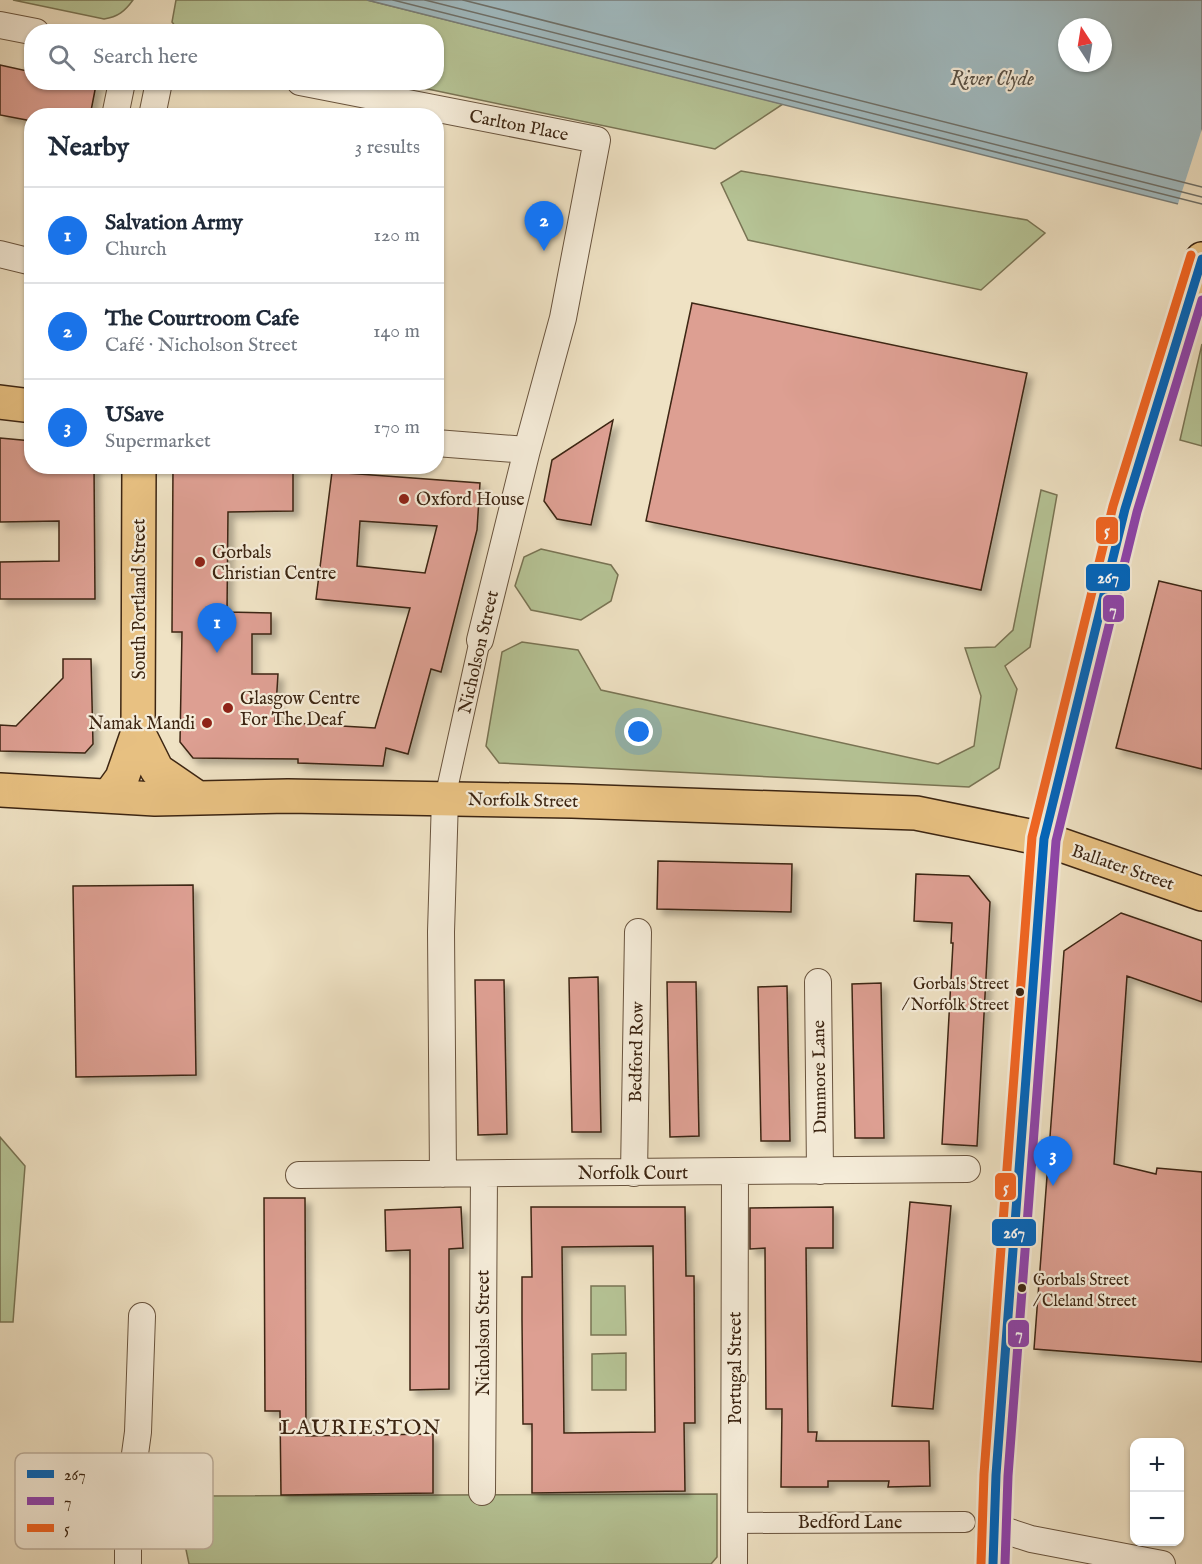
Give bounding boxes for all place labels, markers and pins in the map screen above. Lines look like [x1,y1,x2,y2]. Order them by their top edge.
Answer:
pin: 2 [524,202,564,251]
place label: Oxford House [416,489,525,512]
marker: Oxford House [397,492,411,506]
place label: Gorbals Christian Centre [212,542,336,586]
marker: Gorbals Christian Centre [193,555,207,569]
pin: 1 [198,604,236,653]
place label: Glasgow Centre For The Deaf [240,688,360,732]
marker: Glasgow Centre For The Deaf [221,701,235,715]
place label: Namak Mandi [88,713,195,736]
marker: Namak Mandi [200,716,214,730]
place label: Gorbals Street / Norfolk Street [902,975,1010,1016]
marker: Gorbals Street / Norfolk Street [1014,986,1026,998]
pin: 3 [1034,1136,1072,1186]
place label: Gorbals Street / Cleland Street [1033,1271,1137,1312]
marker: Gorbals Street / Cleland Street [1016,1282,1028,1294]

